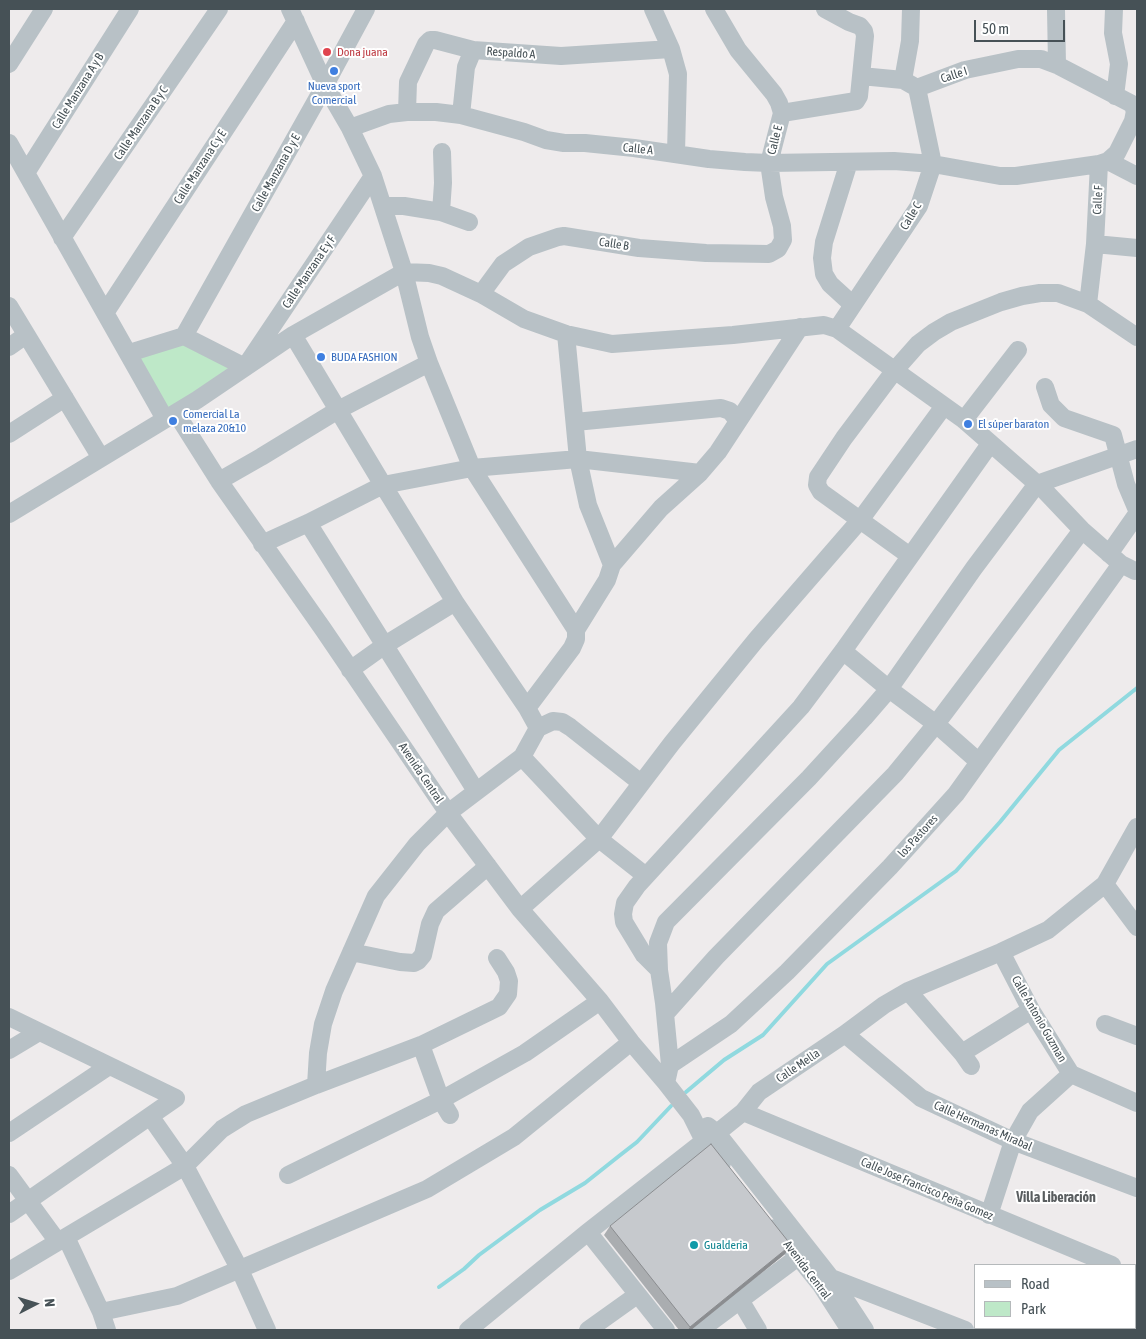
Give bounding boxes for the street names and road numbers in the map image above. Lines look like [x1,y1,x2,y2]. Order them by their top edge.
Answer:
street label: Respaldo A [486,44,536,62]
street label: Calle Manzana A y B [49,51,107,131]
street label: Calle I [939,64,969,86]
street label: Calle Manzana B y C [111,83,171,163]
street label: Calle E [764,124,786,156]
street label: Calle Manzana C y E [171,127,229,207]
street label: Calle Manzana D y E [249,132,303,214]
street label: Calle A [622,140,654,158]
street label: Calle F [1090,185,1106,215]
street label: Calle C [897,200,925,232]
street label: Calle Manzana E y F [279,233,339,311]
street label: Calle B [598,235,630,253]
street label: Avenida Central [396,740,446,806]
street label: los Pastores [895,812,941,860]
street label: Calle Antonio Guzman [1008,973,1070,1065]
street label: Calle Mella [773,1046,823,1086]
street label: Calle Hermanas Mirabal [932,1098,1034,1154]
street label: Calle Jose Francisco Peña Gomez [859,1155,995,1223]
street label: Avenida Central [780,1238,834,1302]

